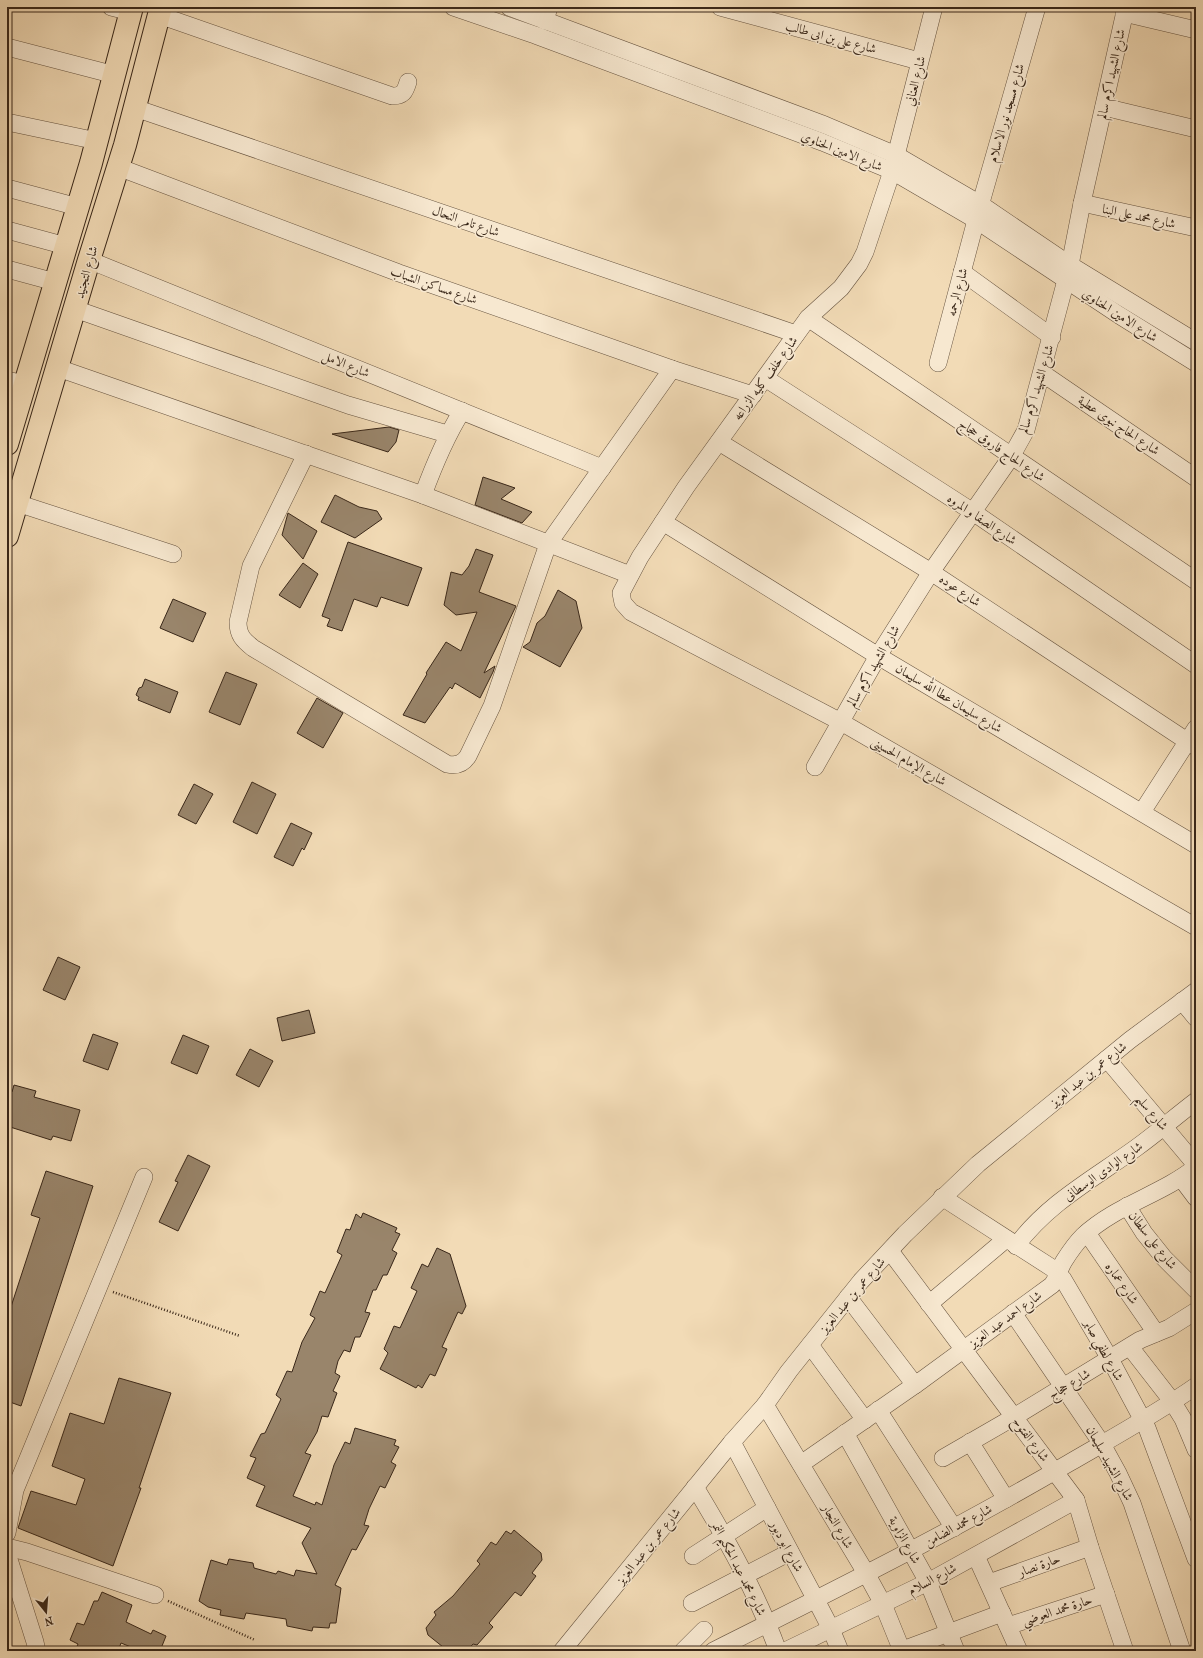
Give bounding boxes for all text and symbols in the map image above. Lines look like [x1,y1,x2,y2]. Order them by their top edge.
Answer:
street label: شارع على بن ابى طالب [783,18,878,60]
street label: شارع الشهيد اكرم سالم [1094,27,1132,121]
street label: شارع العناني [902,54,932,108]
street label: شارع مسجد نور الاسلام [985,62,1031,165]
street label: شارع الامين الحناوي [798,128,885,178]
street label: شارع محمد على البنا [1100,201,1177,235]
street label: شارع تامر النحال [429,202,502,243]
street label: شارع التجنيد [71,244,105,301]
street label: شارع مساكن الشباب [387,263,479,311]
street label: شارع الرحمه [943,266,974,319]
street label: شارع الامين الحناوي [1077,285,1160,348]
street label: شارع خلف كليه الزراعه [730,333,804,425]
street label: شارع الشهيد اكرم سالم [1015,343,1060,436]
street label: شارع الامل [319,348,372,384]
street label: شارع الحاج نبوى عطية [1073,392,1163,461]
street label: شارع الحاج فاروق حجاج [954,416,1048,488]
street label: شارع الصفا و المروه [942,490,1020,551]
street label: شارع عوده [934,571,984,613]
street label: شارع الشهيد اكرم سالم [844,622,906,712]
street label: شارع سليمان عطا الله سليمان [891,658,1007,739]
street label: شارع الإمام الحسينى [867,733,949,792]
street label: شارع عمر بن عبد العزيز [1045,1039,1132,1114]
street label: شارع سليم [1128,1091,1171,1137]
street label: شارع الوادى الوسطانى [1061,1138,1148,1207]
street label: شارع على سلطان [1123,1208,1180,1274]
street label: شارع عمر بن عبد العزيز [815,1254,891,1340]
street label: شارع عماره [1099,1259,1142,1309]
street label: شارع احمد عبد العزيز [964,1288,1047,1355]
street label: شارع لطفي صابر [1075,1315,1127,1386]
street label: شارع حجاج [1045,1366,1095,1406]
street label: شارع الفتوح [1006,1414,1053,1467]
street label: شارع الشهيد سليمان [1080,1423,1137,1505]
street label: شارع النجار [815,1499,857,1553]
street label: شارع محمد الضامن [922,1501,996,1553]
street label: شارع عمر بن عبد العزيز [611,1505,687,1591]
street label: شارع الزاوية [882,1514,924,1568]
street label: شارع محمد عبد الحكيم النمر [702,1516,769,1621]
street label: شارع ابو دبور [763,1516,807,1576]
street label: حارة نصار [1014,1550,1063,1581]
street label: شارع السلام [905,1560,961,1602]
north arrow [26,1592,66,1632]
street label: حارة محمد العوضي [1020,1592,1096,1633]
text: N [42,1614,55,1629]

